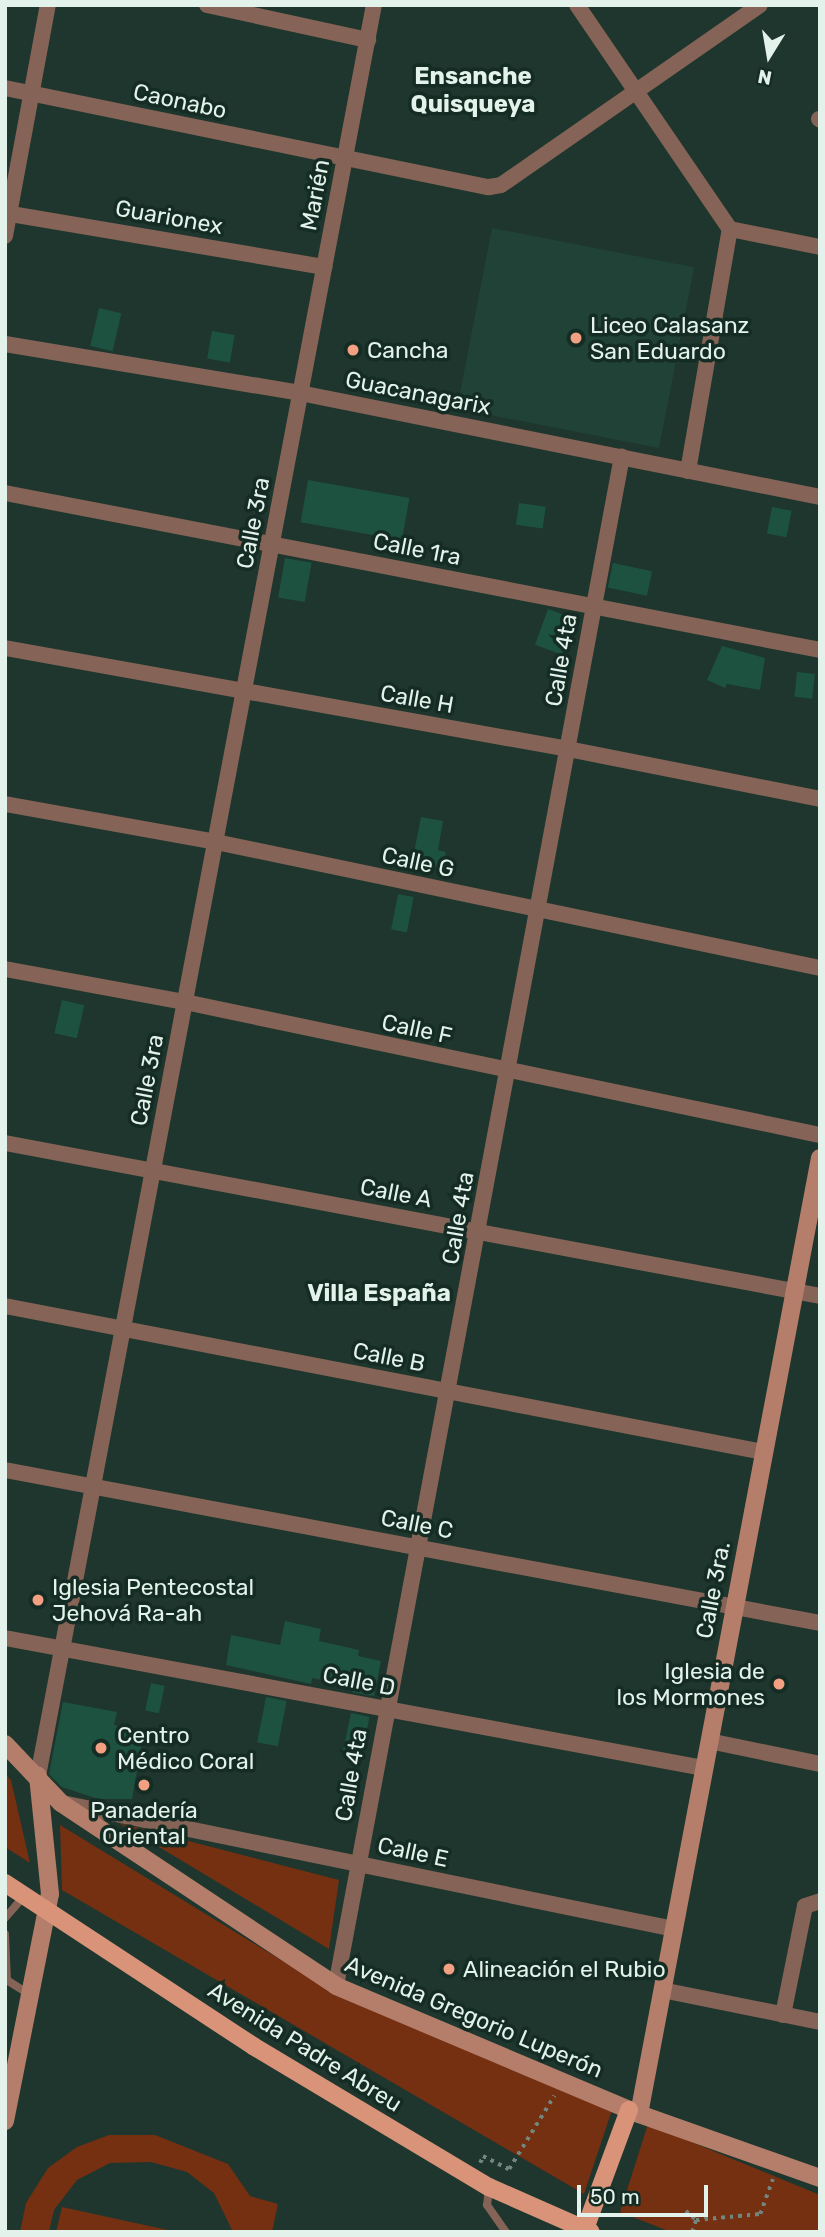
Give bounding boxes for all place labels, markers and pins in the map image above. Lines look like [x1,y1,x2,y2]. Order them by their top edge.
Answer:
place label: Liceo Calasanz San Eduardo [590,311,749,365]
marker: Liceo Calasanz San Eduardo [568,330,584,346]
place label: Cancha [367,336,448,364]
marker: Cancha [345,342,361,358]
place label: Iglesia Pentecostal Jehová Ra-ah [52,1573,254,1627]
marker: Iglesia Pentecostal Jehová Ra-ah [30,1592,46,1608]
place label: Iglesia de los Mormones [616,1657,765,1711]
marker: Iglesia de los Mormones [771,1676,787,1692]
place label: Centro Médico Coral [117,1721,254,1775]
marker: Centro Médico Coral [91,1738,111,1758]
marker: Panadería Oriental [136,1777,152,1793]
place label: Panadería Oriental [90,1796,198,1850]
place label: Alineación el Rubio [463,1955,666,1983]
marker: Alineación el Rubio [441,1961,457,1977]

